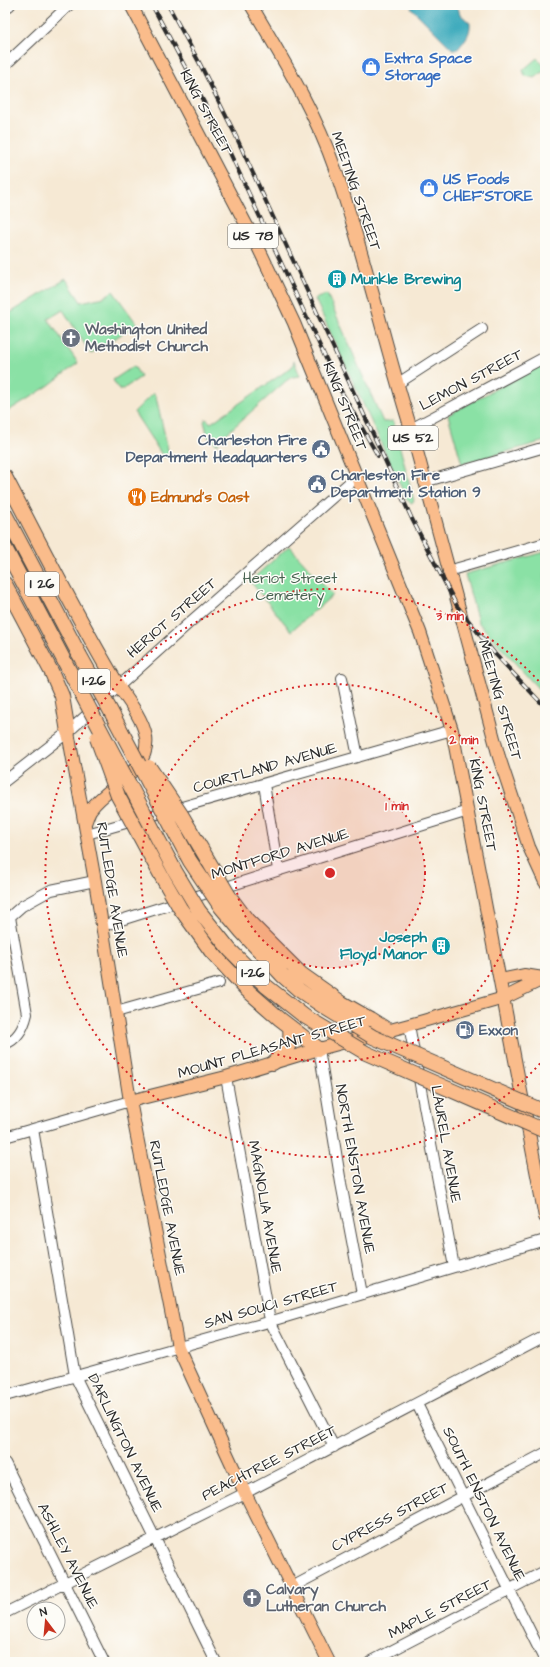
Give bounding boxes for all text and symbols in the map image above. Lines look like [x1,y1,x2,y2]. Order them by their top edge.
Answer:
place label: Extra Space Storage [384,48,472,88]
shop icon: Extra Space Storage [360,56,382,78]
street label: KING STREET [175,66,238,159]
street label: MEETING STREET [326,129,386,254]
place label: US Foods CHEF'STORE [443,169,533,207]
shop icon: US Foods CHEF'STORE [418,177,440,199]
road number: US 78 [228,224,278,248]
building icon: Munkle Brewing [326,268,348,290]
place label: Munkle Brewing [351,269,461,292]
place label: Washington United Methodist Church [84,319,208,357]
church icon: Washington United Methodist Church [60,327,82,349]
street label: LEMON STREET [416,344,527,416]
street label: KING STREET [318,359,373,454]
road number: US 52 [388,426,438,450]
place label: Charleston Fire Department Headquarters [126,430,307,468]
public building icon: Charleston Fire Department Headquarters [310,438,332,460]
place label: Charleston Fire Department Station 9 [331,465,481,503]
public building icon: Charleston Fire Department Station 9 [306,473,328,495]
restaurant icon: Edmund's Oast [126,486,148,508]
place label: Edmund's Oast [151,487,250,508]
park label: Heriot Street Cemetery [243,568,337,607]
road number: I 26 [25,572,59,596]
street label: HERIOT STREET [122,573,222,663]
text: 3 min [435,608,464,625]
street label: MEETING STREET [473,637,527,763]
road number: I-26 [78,669,110,693]
text: 2 min [449,732,478,749]
street label: COURTLAND AVENUE [191,737,340,799]
street label: KING STREET [464,757,502,854]
text: 1 min [385,798,409,815]
street label: RUTLEDGE AVENUE [91,821,133,960]
street label: MONTFORD AVENUE [209,823,351,885]
centre of rings [323,866,337,880]
place label: Joseph Floyd Manor [340,927,428,966]
building icon: Joseph Floyd Manor [430,935,452,957]
road number: I-26 [237,961,269,985]
street label: MOUNT PLEASANT STREET [175,1010,369,1084]
fuel station icon: Exxon [454,1019,476,1041]
place label: Exxon [479,1020,518,1041]
street label: NORTH ENSTON AVENUE [330,1083,380,1256]
street label: LAUREL AVENUE [425,1084,467,1205]
street label: RUTLEDGE AVENUE [144,1139,190,1278]
street label: MAGNOLIA AVENUE [243,1139,287,1275]
street label: SAN SOUCI STREET [202,1276,341,1334]
street label: DARLINGTON AVENUE [82,1370,168,1516]
street label: PEACHTREE STREET [198,1420,340,1506]
street label: SOUTH ENSTON AVENUE [437,1423,531,1585]
street label: CYPRESS STREET [328,1477,453,1557]
street label: ASHLEY AVENUE [34,1500,102,1612]
street label: MAPLE STREET [385,1574,496,1644]
place label: Calvary Lutheran Church [266,1579,386,1617]
church icon: Calvary Lutheran Church [241,1587,263,1609]
north arrow [26,1601,66,1641]

